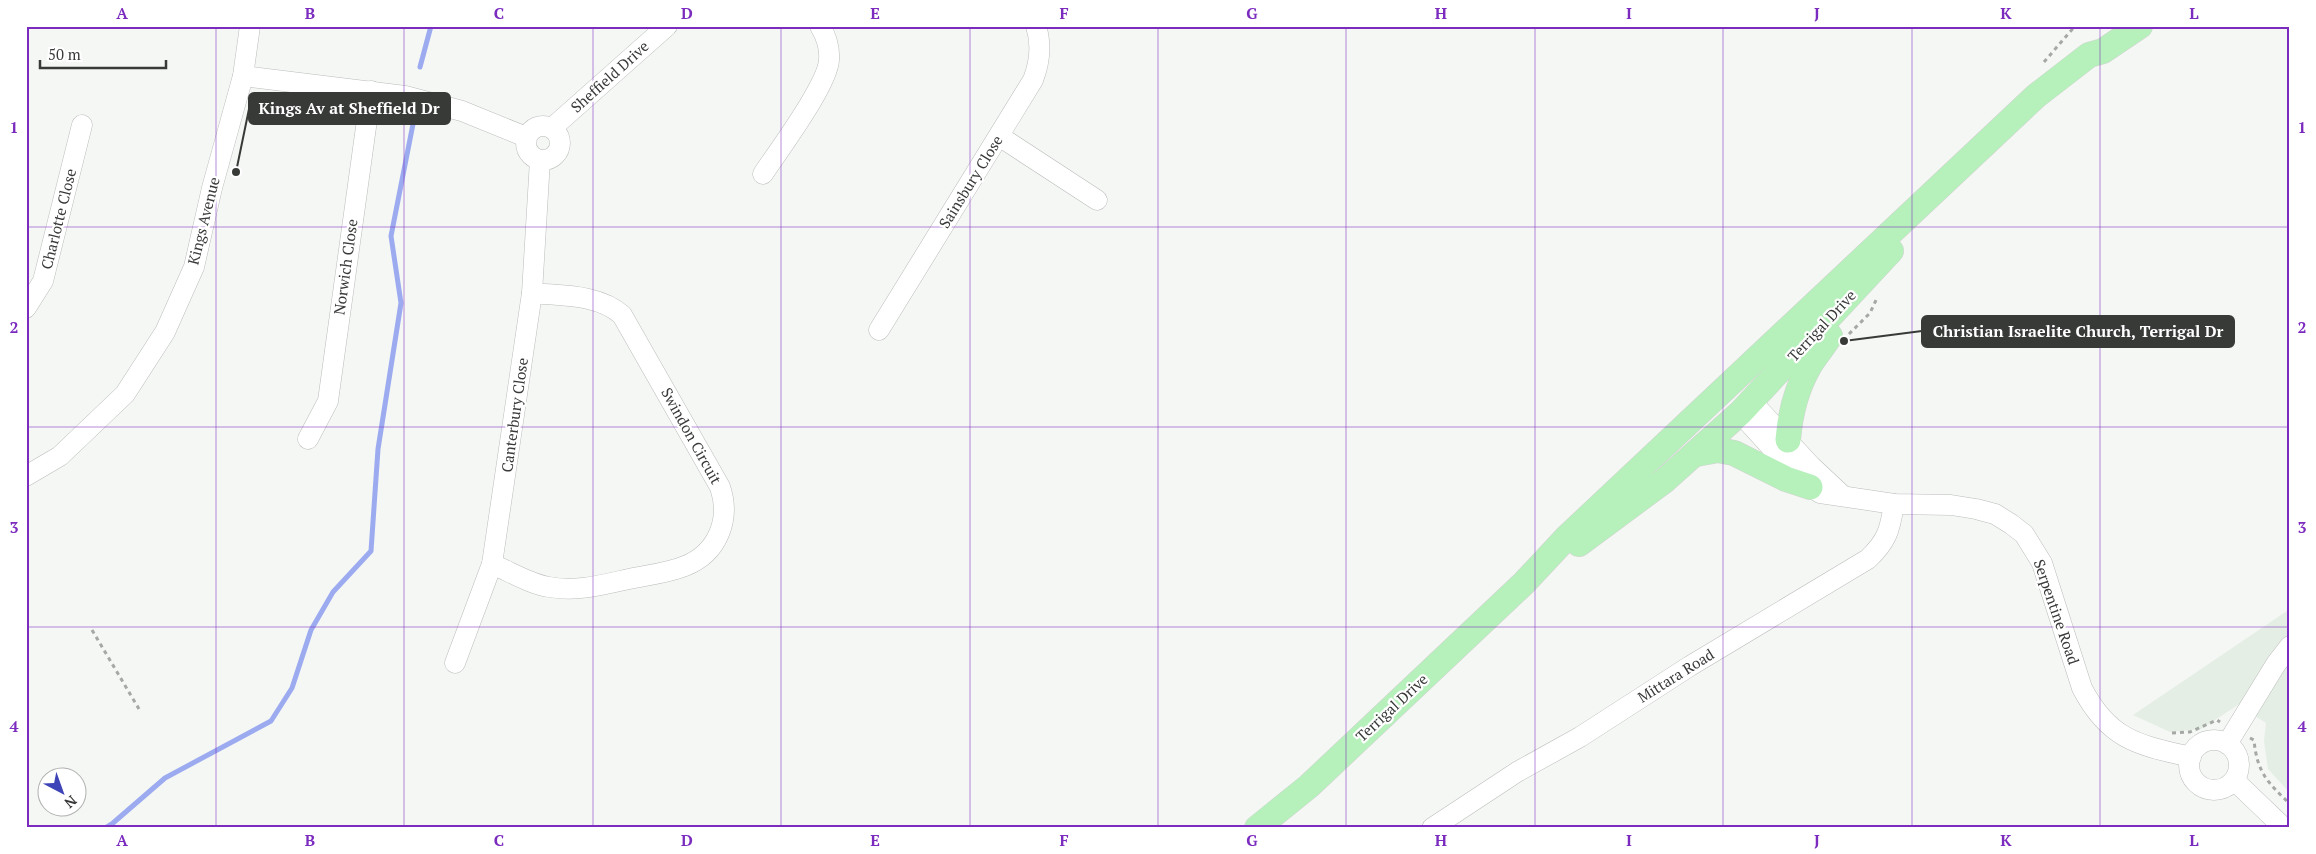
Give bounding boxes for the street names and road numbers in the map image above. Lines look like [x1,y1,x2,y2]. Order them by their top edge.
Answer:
street label: Sheffield Drive [566,36,653,117]
street label: Sainsbury Close [934,131,1007,232]
street label: Charlotte Close [36,166,80,271]
street label: Kings Avenue [182,175,224,267]
street label: Norwich Close [328,218,362,316]
street label: Terrigal Drive [1783,285,1860,366]
street label: Canterbury Close [496,356,532,473]
street label: Swindon Circuit [657,384,727,488]
street label: Serpentine Road [2030,556,2084,667]
street label: Mittara Road [1633,644,1718,707]
street label: Terrigal Drive [1351,669,1432,746]

